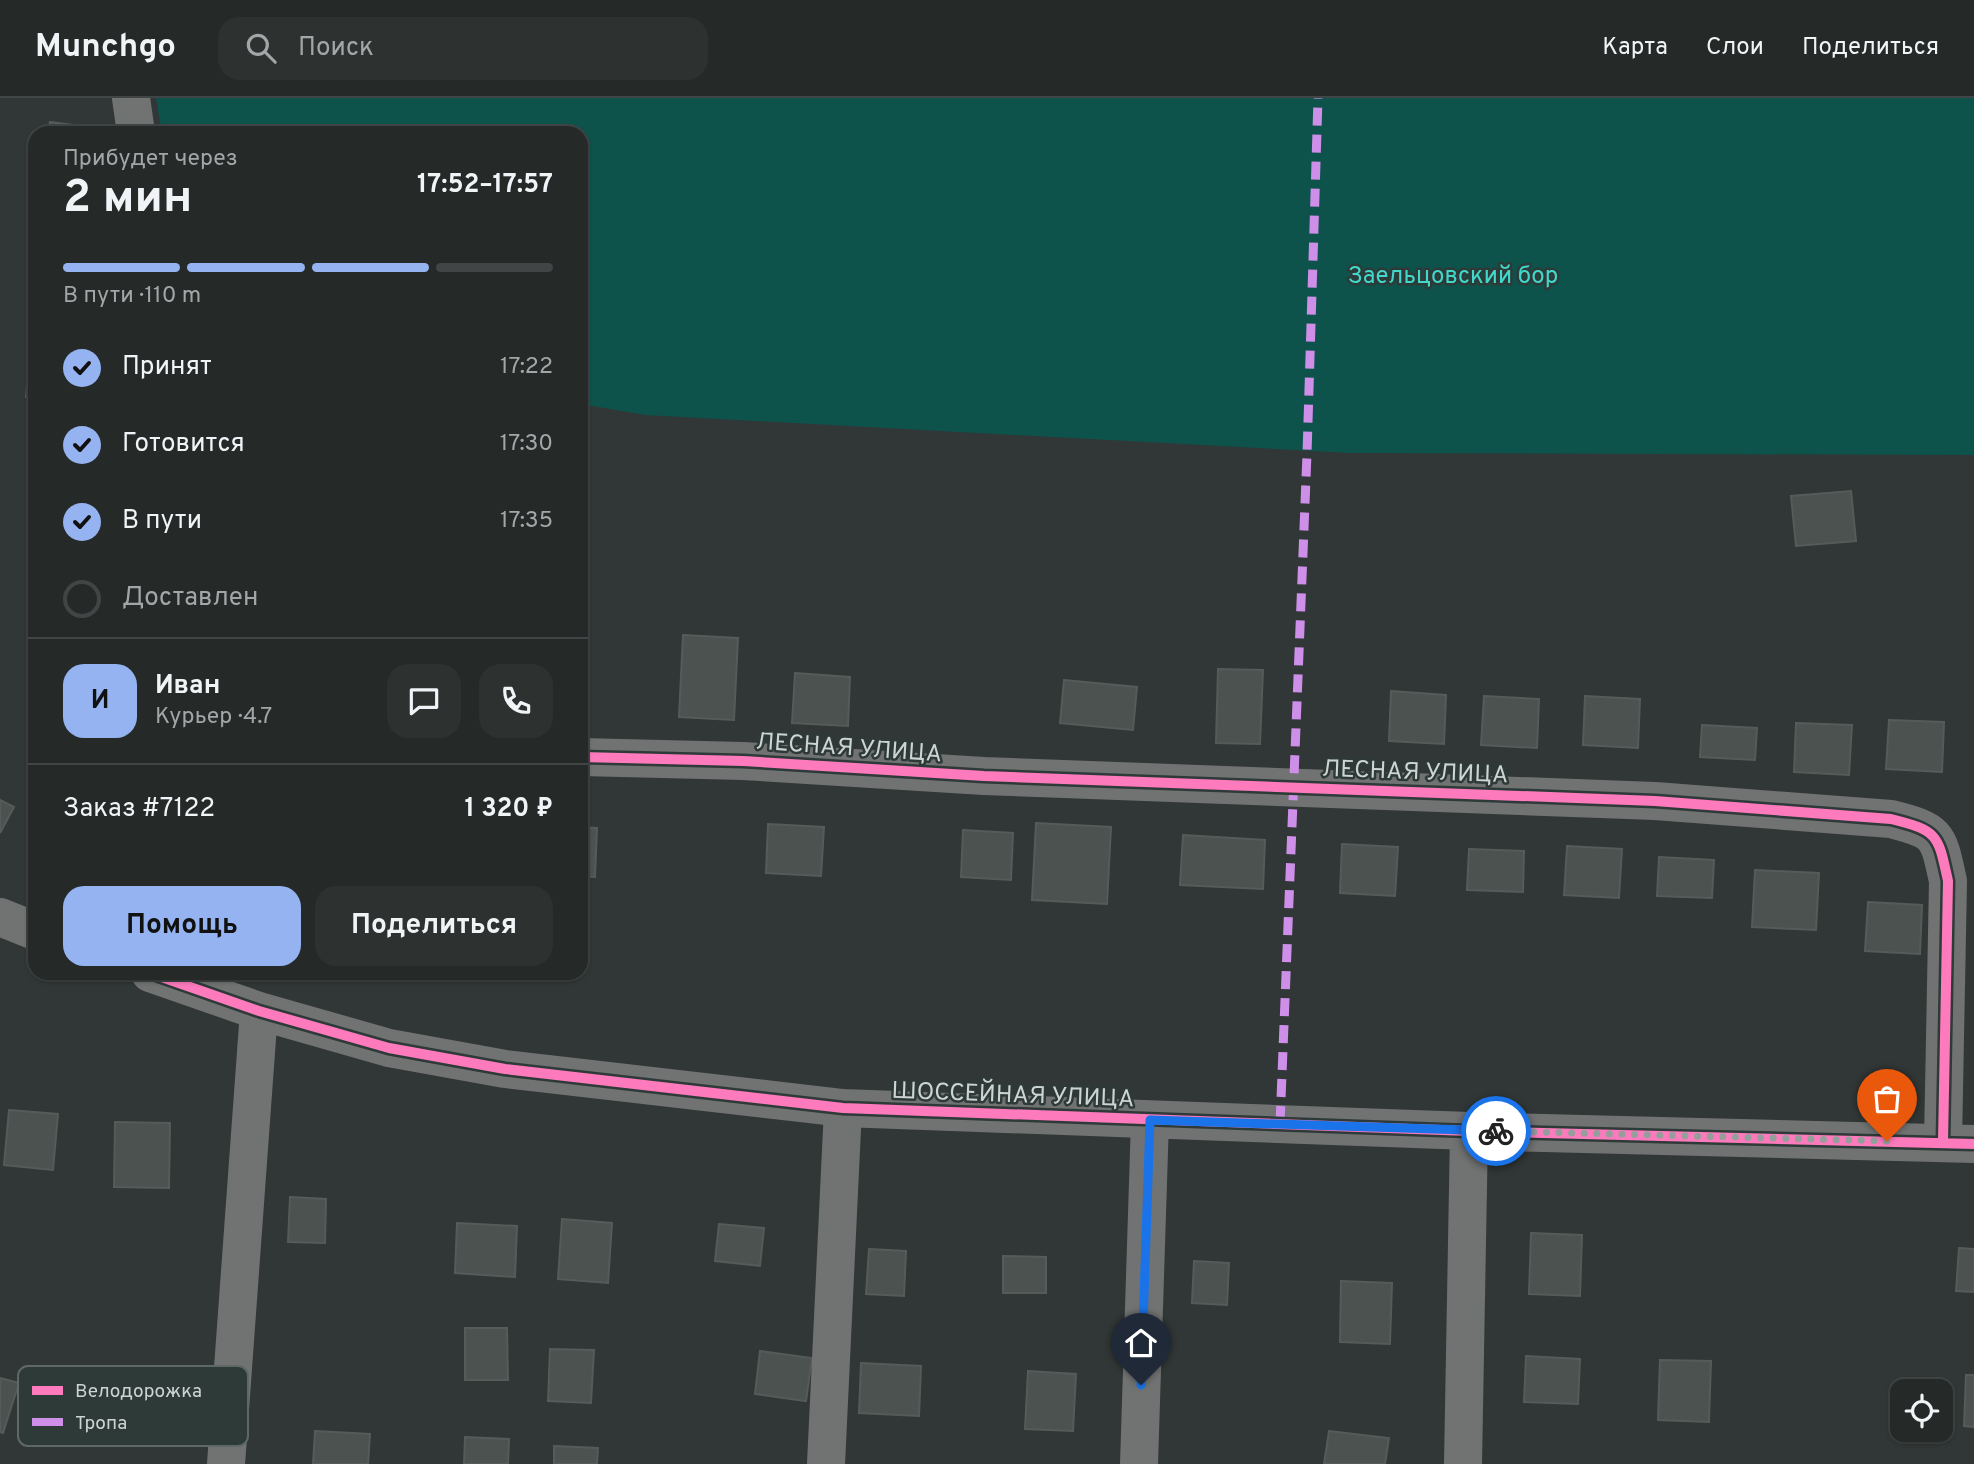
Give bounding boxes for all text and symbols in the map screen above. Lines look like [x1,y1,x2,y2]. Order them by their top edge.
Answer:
search box [218,17,708,80]
text: Munchgo [35,27,176,69]
icon: search [242,29,280,67]
text: Поиск [298,32,374,65]
text: Карта [1602,33,1668,63]
text: Слои [1706,33,1764,63]
text: Поделиться [1802,33,1939,63]
text: Прибудет через [63,145,238,174]
text: 17:52–17:57 [417,169,553,202]
text: 2 мин [63,170,192,229]
park label: Заельцовский бор [1348,262,1558,292]
text: В пути · 110 m [63,282,201,311]
icon: check [63,349,101,387]
text: Принят [122,351,212,384]
text: 17:22 [500,353,553,382]
icon: check [63,426,101,464]
text: Готовится [122,428,245,461]
text: 17:30 [500,430,553,459]
icon: check [63,503,101,541]
text: В пути [122,505,202,538]
text: 17:35 [500,507,553,536]
text: Доставлен [122,582,258,615]
button: chat [387,664,461,738]
button: phone [479,664,553,738]
text: Иван [155,670,220,703]
text: И [91,685,109,718]
text: Курьер · 4.7 [155,703,272,732]
street label: ЛЕСНАЯ УЛИЦА [755,728,943,770]
street label: ЛЕСНАЯ УЛИЦА [1321,755,1509,791]
text: Заказ #7122 [63,793,215,826]
text: 1 320 ₽ [464,793,553,826]
button: Помощь [63,886,301,966]
button: Поделиться [315,886,553,966]
pin [1857,1069,1917,1141]
street label: ШОССЕЙНАЯ УЛИЦА [891,1075,1135,1115]
icon: bag [1868,1080,1906,1118]
courier [1461,1096,1531,1166]
icon: bike [1477,1112,1515,1150]
pin [1111,1313,1171,1385]
icon: home [1122,1324,1160,1362]
legend [18,1366,248,1446]
map controls [1890,1379,1953,1442]
button: locate [1890,1379,1953,1442]
text: Велодорожка [75,1380,202,1404]
text: Тропа [75,1412,127,1436]

